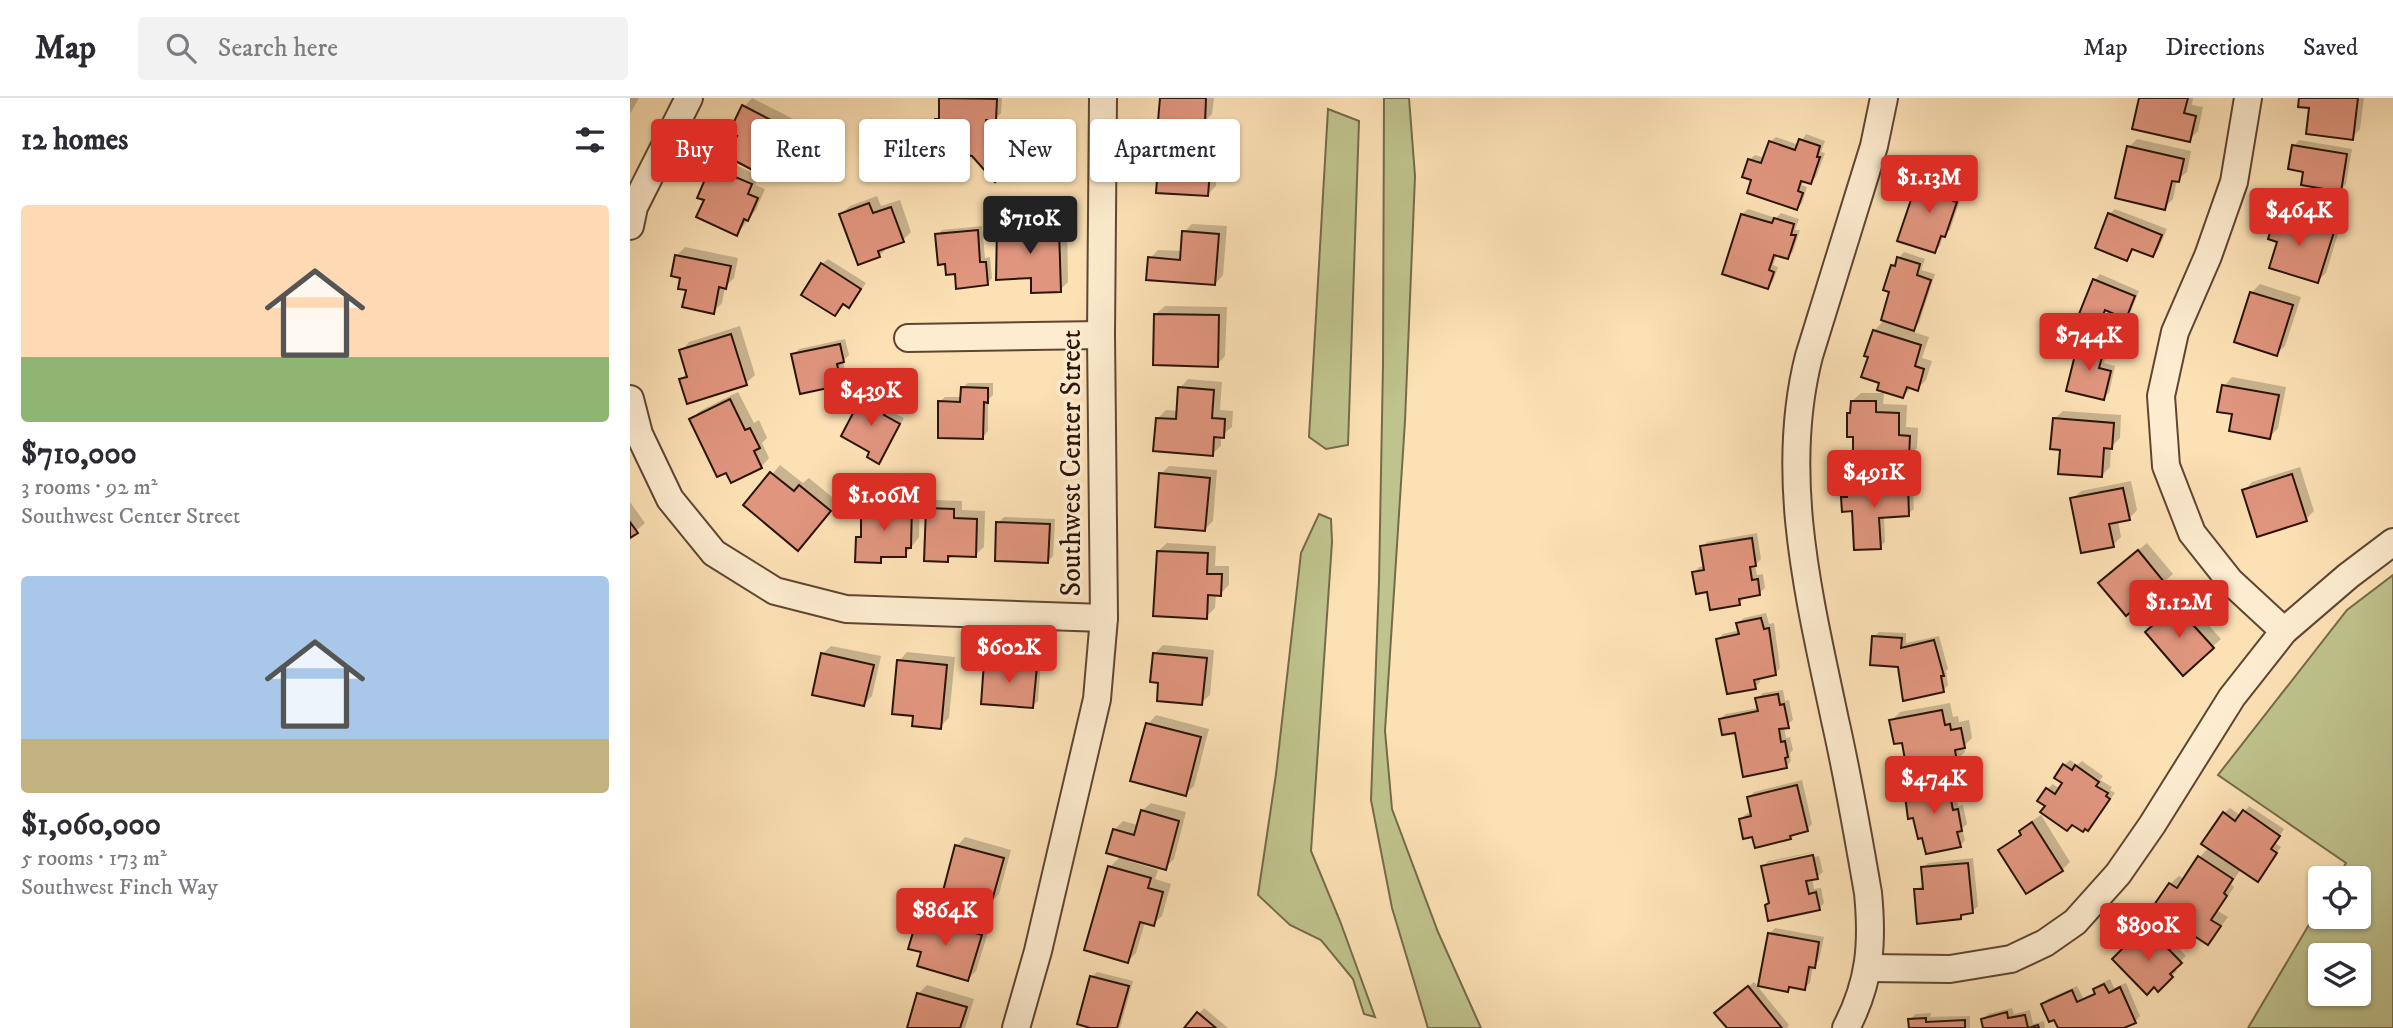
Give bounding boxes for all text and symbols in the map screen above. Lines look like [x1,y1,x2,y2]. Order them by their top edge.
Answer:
search box [138,17,628,80]
text: Map [35,28,96,69]
icon: search [162,29,200,67]
text: Search here [218,32,338,65]
text: Map [2083,33,2128,63]
text: Directions [2166,33,2265,63]
text: Saved [2303,33,2358,63]
chip: Buy [651,119,737,182]
chip: Rent [751,119,845,182]
chip: Filters [859,119,970,182]
chip: New [984,119,1076,182]
chip: Apartment [1090,119,1240,182]
icon: filters [571,121,609,159]
text: 12 homes [21,122,128,159]
pin: $1.13M [1872,156,1986,215]
text: $1.13M [1897,163,1961,192]
pin: $464K [2250,188,2348,248]
text: $464K [2265,196,2333,225]
pin: $710K [981,197,1079,256]
text: $710K [999,204,1061,233]
icon: home [252,250,378,376]
pin: $744K [2040,314,2138,373]
text: $744K [2056,321,2122,350]
street label: Southwest Center Street [1054,329,1089,596]
pin: $439K [822,368,920,428]
text: $439K [840,376,902,405]
text: $710,000 [21,436,137,473]
pin: $491K [1825,450,1923,510]
text: $491K [1843,458,1905,487]
text: 3 rooms · 92 m² [21,473,158,502]
pin: $1.06M [827,474,941,533]
text: $1.06M [848,481,920,510]
text: Southwest Center Street [21,502,240,531]
pin: $1.12M [2122,580,2236,640]
text: $1.12M [2145,588,2213,617]
icon: home [252,621,378,747]
pin: $602K [960,626,1058,685]
text: $602K [977,633,1041,662]
pin: $474K [1885,756,1983,816]
text: $474K [1901,764,1967,793]
text: $1,060,000 [21,807,161,844]
text: 5 rooms · 173 m² [21,844,167,873]
map controls [2308,866,2371,1006]
button: locate [2308,866,2371,929]
text: Southwest Finch Way [21,873,218,902]
pin: $864K [896,888,994,948]
text: $864K [912,896,978,925]
pin: $890K [2099,904,2197,963]
text: $890K [2116,911,2180,940]
button: layers [2308,943,2371,1006]

